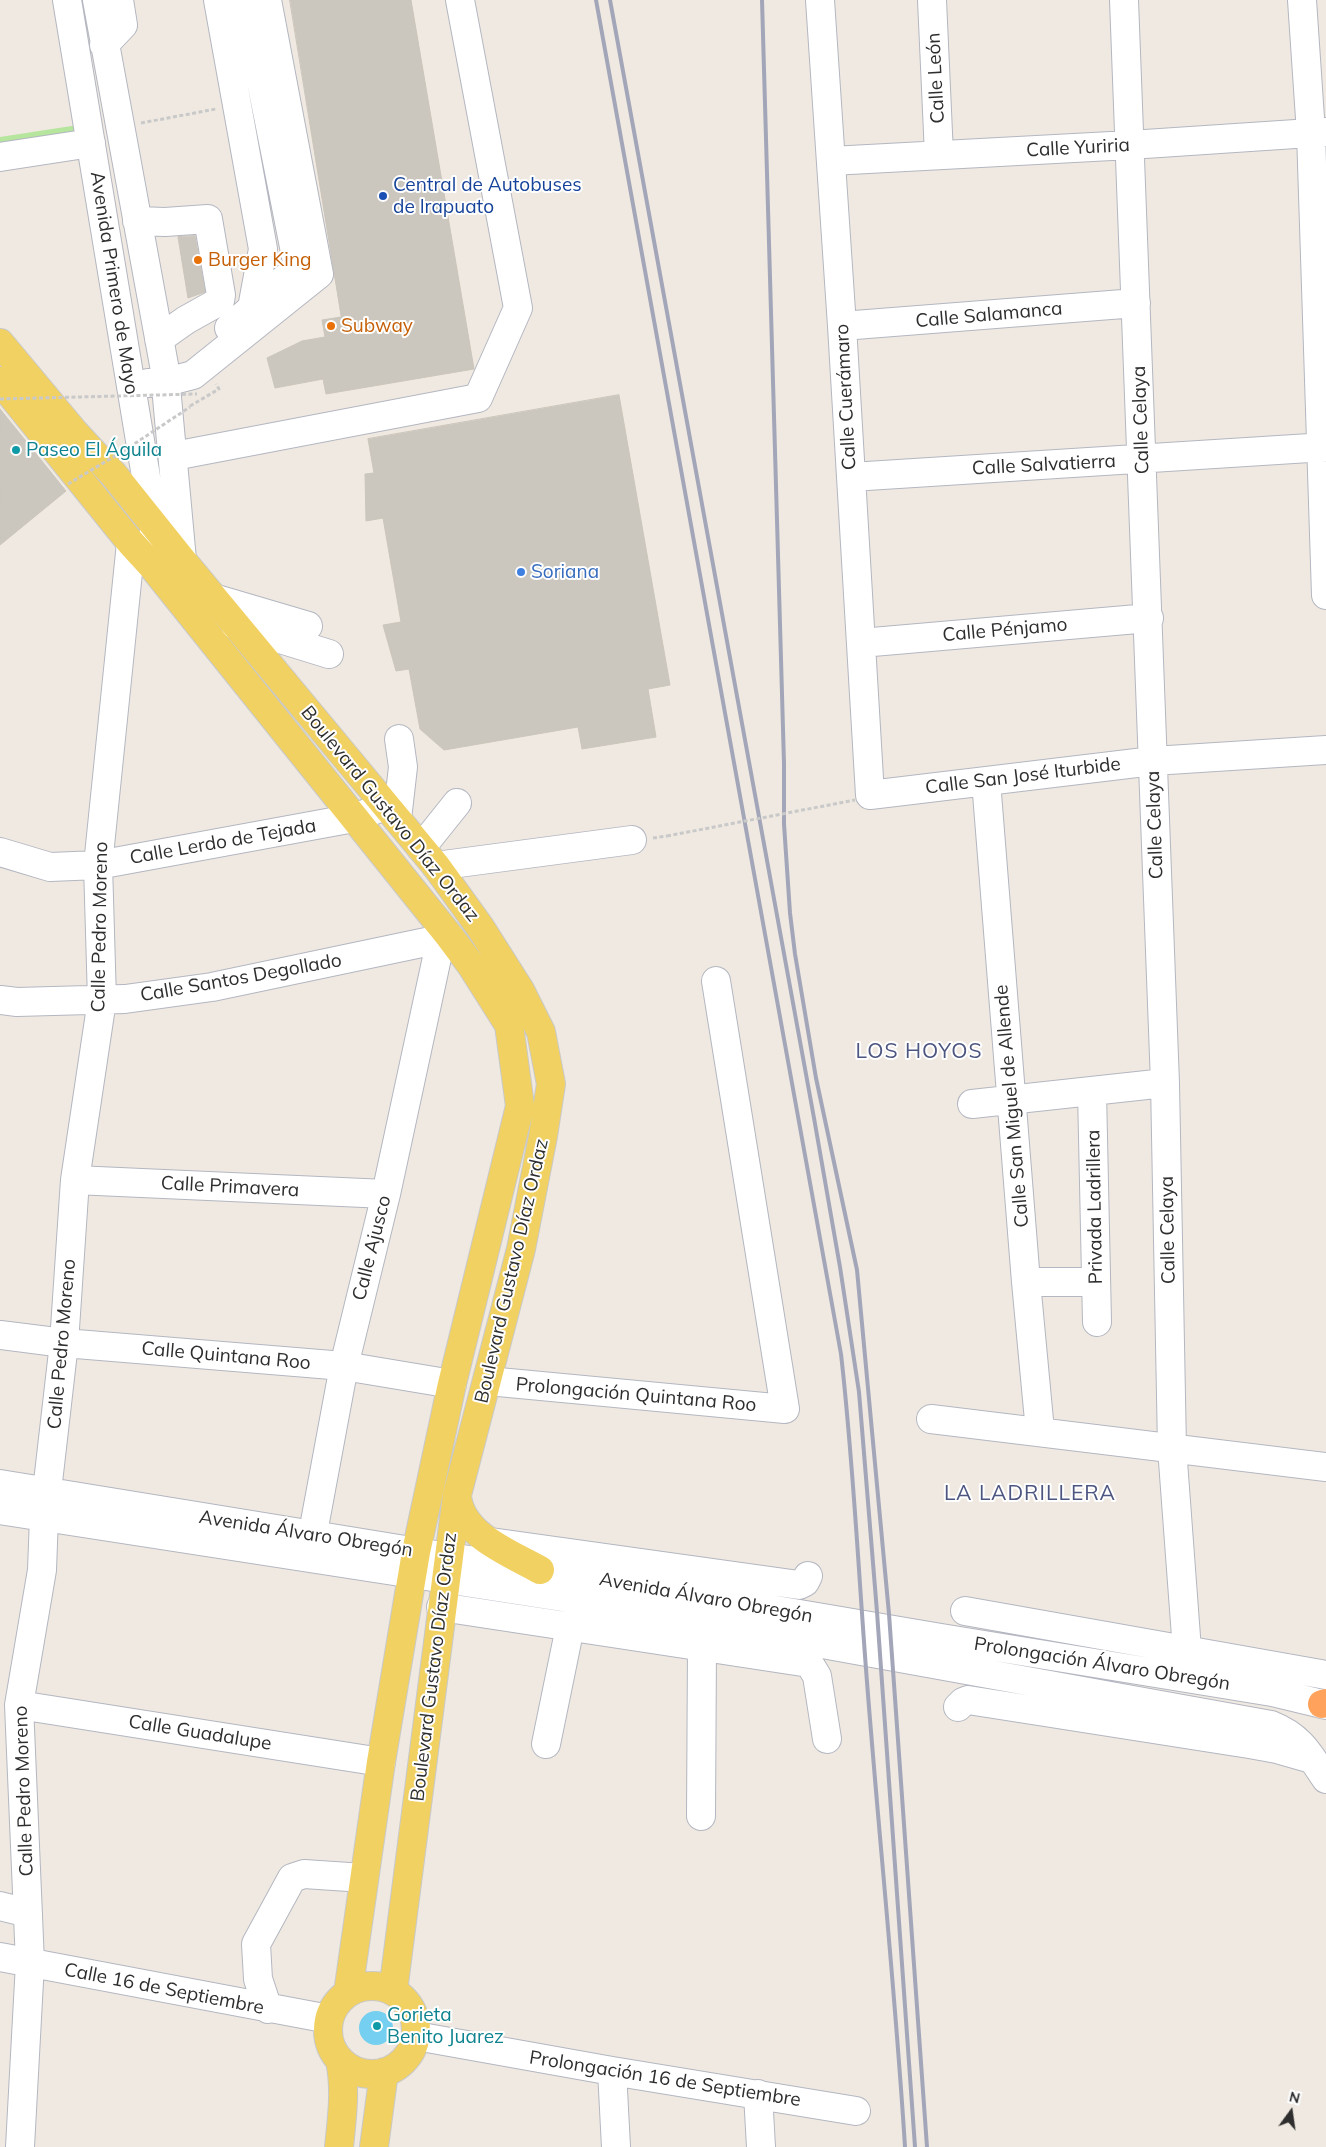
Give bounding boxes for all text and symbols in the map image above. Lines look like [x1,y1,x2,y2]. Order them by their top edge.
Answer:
street label: Calle León [922,32,950,124]
street label: Calle Yuriria [1026,134,1130,162]
street label: Avenida Primero de Mayo [85,170,143,396]
place label: Central de Autobuses de Irapuato [393,174,582,218]
marker: Central de Autobuses de Irapuato [377,190,389,202]
place label: Burger King [208,249,311,271]
marker: Burger King [192,254,204,266]
street label: Calle Salamanca [915,297,1063,333]
place label: Subway [341,315,413,337]
marker: Subway [325,320,337,332]
street label: Calle Cuerámaro [831,323,861,471]
street label: Calle Celaya [1128,366,1154,474]
place label: Paseo El Águila [26,439,162,461]
marker: Paseo El Águila [10,444,22,456]
street label: Calle Salvatierra [971,450,1117,480]
place label: Soriana [531,561,599,583]
marker: Soriana [515,566,527,578]
street label: Calle Pénjamo [942,613,1068,647]
street label: Boulevard Gustavo Díaz Ordaz [296,702,484,926]
street label: Calle San José Iturbide [924,753,1122,799]
street label: Calle Celaya [1142,771,1168,879]
street label: Calle Lerdo de Tejada [128,814,318,870]
street label: Calle Pedro Moreno [87,841,113,1013]
street label: Calle Santos Degollado [139,949,343,1007]
street label: Calle San Miguel de Allende [990,984,1034,1228]
district label: LOS HOYOS [854,1039,984,1065]
street label: Privada Ladrillera [1082,1129,1108,1285]
street label: Boulevard Gustavo Díaz Ordaz [470,1136,554,1406]
street label: Calle Primavera [160,1172,300,1202]
street label: Calle Celaya [1156,1176,1180,1284]
street label: Calle Ajusco [348,1193,396,1303]
street label: Calle Pedro Moreno [43,1258,81,1430]
street label: Calle Quintana Roo [140,1337,312,1375]
street label: Prolongación Quintana Roo [515,1373,757,1417]
district label: LA LADRILLERA [942,1481,1118,1507]
street label: Avenida Álvaro Obregón [197,1506,415,1562]
street label: Boulevard Gustavo Díaz Ordaz [406,1531,462,1803]
street label: Avenida Álvaro Obregón [598,1568,814,1628]
street label: Prolongación Álvaro Obregón [972,1632,1232,1696]
street label: Calle Pedro Moreno [10,1705,38,1877]
street label: Calle Guadalupe [127,1710,273,1756]
street label: Calle 16 de Septiembre [62,1958,266,2020]
place label: Gorieta Benito Juarez [387,2004,504,2048]
marker: Gorieta Benito Juarez [371,2020,383,2032]
street label: Prolongación 16 de Septiembre [528,2046,802,2112]
north arrow [1266,2087,1316,2137]
text: N [1287,2087,1302,2107]

